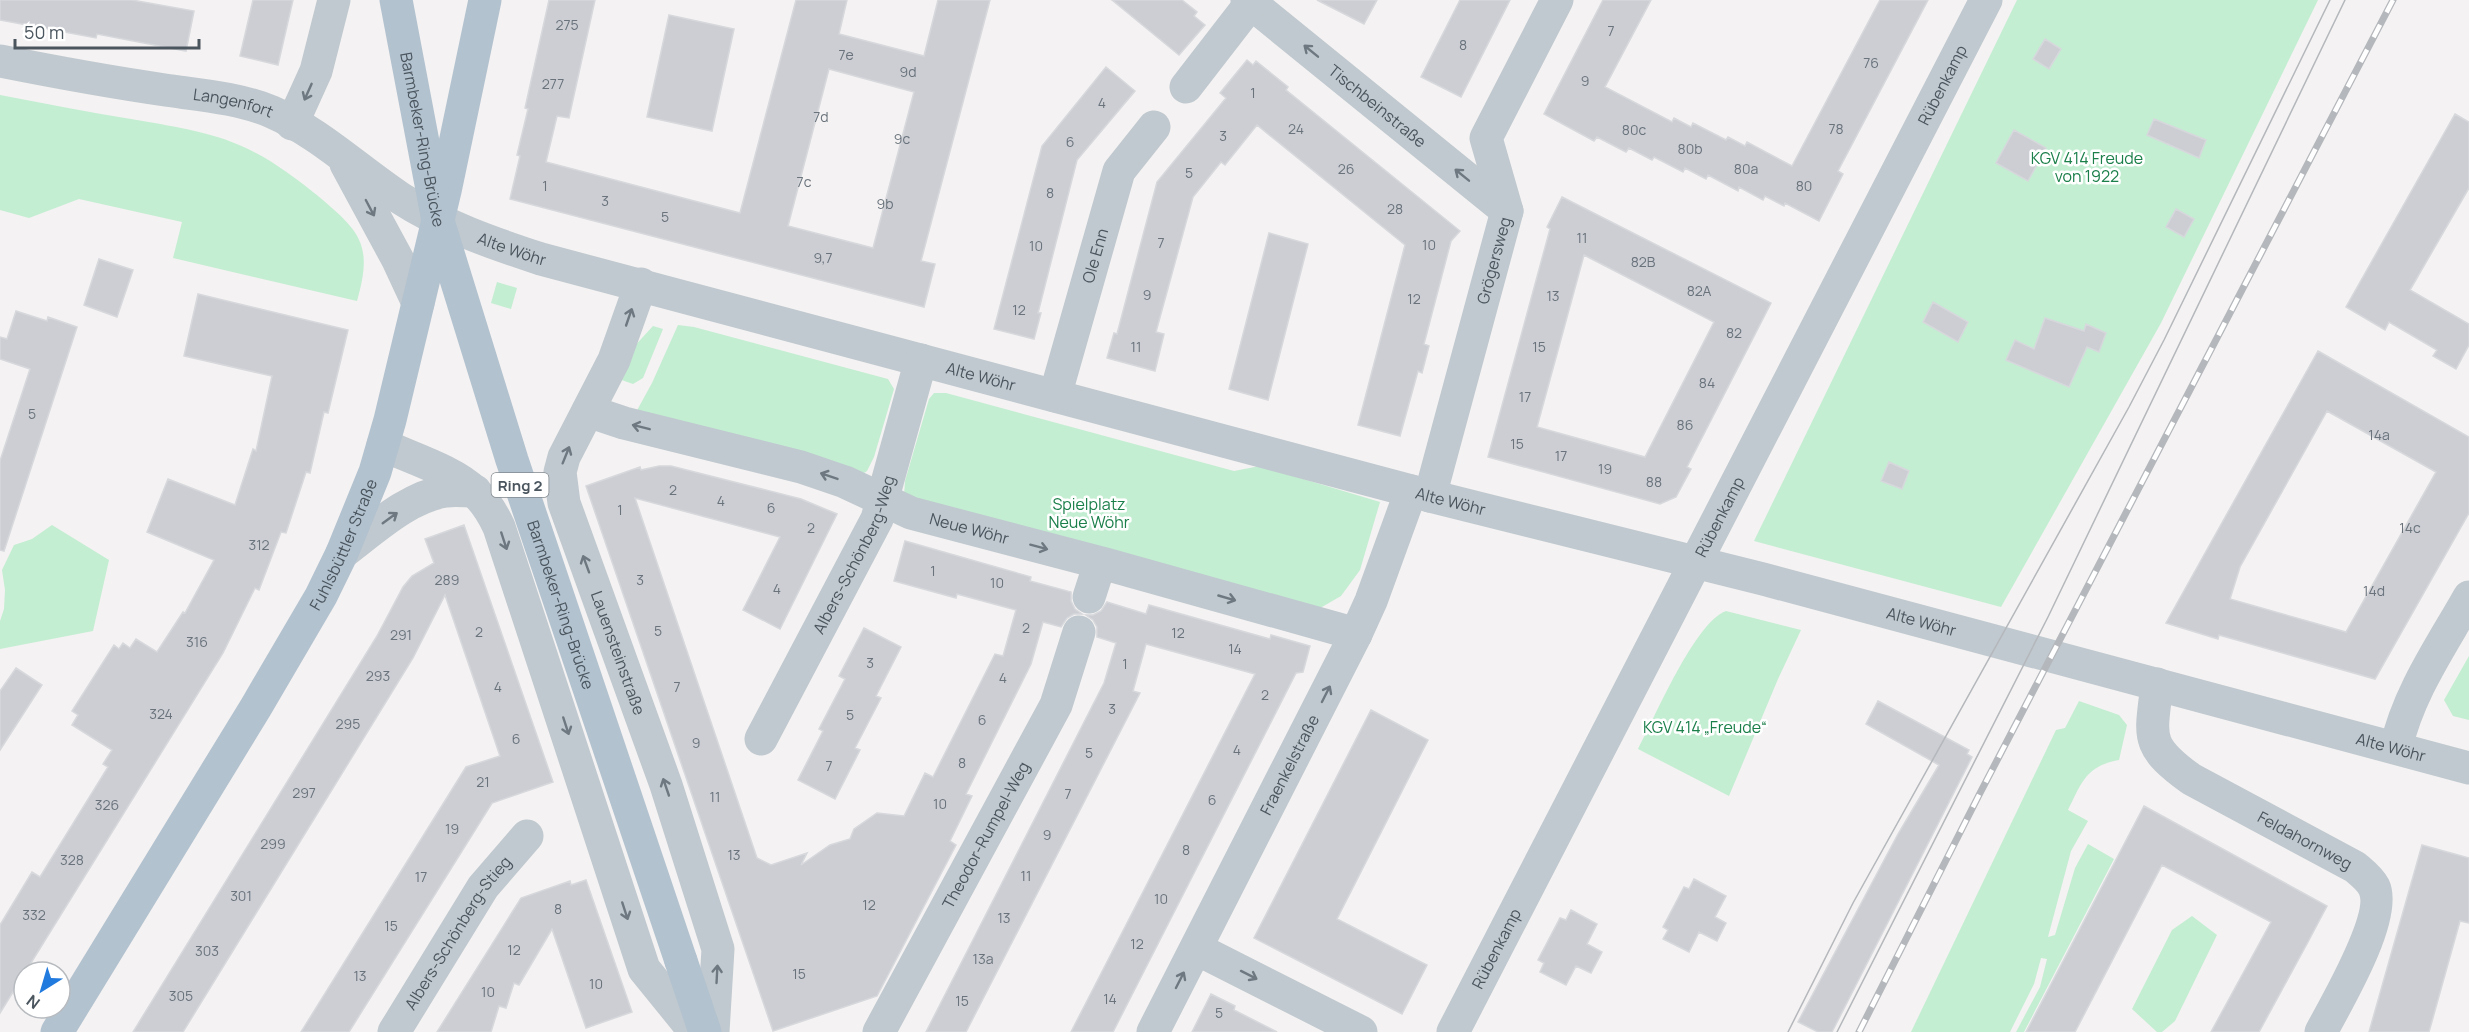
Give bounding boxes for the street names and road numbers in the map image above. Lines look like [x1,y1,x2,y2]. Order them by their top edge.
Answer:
street label: Rübenkamp [1912,41,1972,129]
street label: Barmbeker-Ring-Brücke [395,50,450,230]
street label: Tischbeinstraße [1324,59,1431,152]
street label: Langenfort [192,83,277,122]
street label: Grögersweg [1471,214,1516,307]
street label: Ole Enn [1077,226,1113,286]
street label: Alte Wöhr [474,227,549,271]
street label: Alte Wöhr [944,356,1018,396]
road number: Ring 2 [492,473,548,497]
street label: Albers-Schönberg-Weg [807,473,900,638]
street label: Rübenkamp [1690,473,1749,561]
street label: Fuhlsbüttler Straße [304,475,382,614]
street label: Alte Wöhr [1413,482,1488,520]
street label: Neue Wöhr [927,507,1012,549]
street label: Barmbeker-Ring-Brücke [522,517,600,692]
street label: Lauensteinstraße [586,588,651,718]
street label: Alte Wöhr [1884,602,1959,641]
street label: Fraenkelstraße [1255,711,1324,819]
street label: Alte Wöhr [2354,727,2428,767]
street label: Theodor-Rumpel-Weg [937,758,1034,912]
street label: Feldahornweg [2254,806,2356,875]
street label: Albers-Schönberg-Stieg [399,851,516,1014]
street label: Rübenkamp [1466,905,1526,992]

